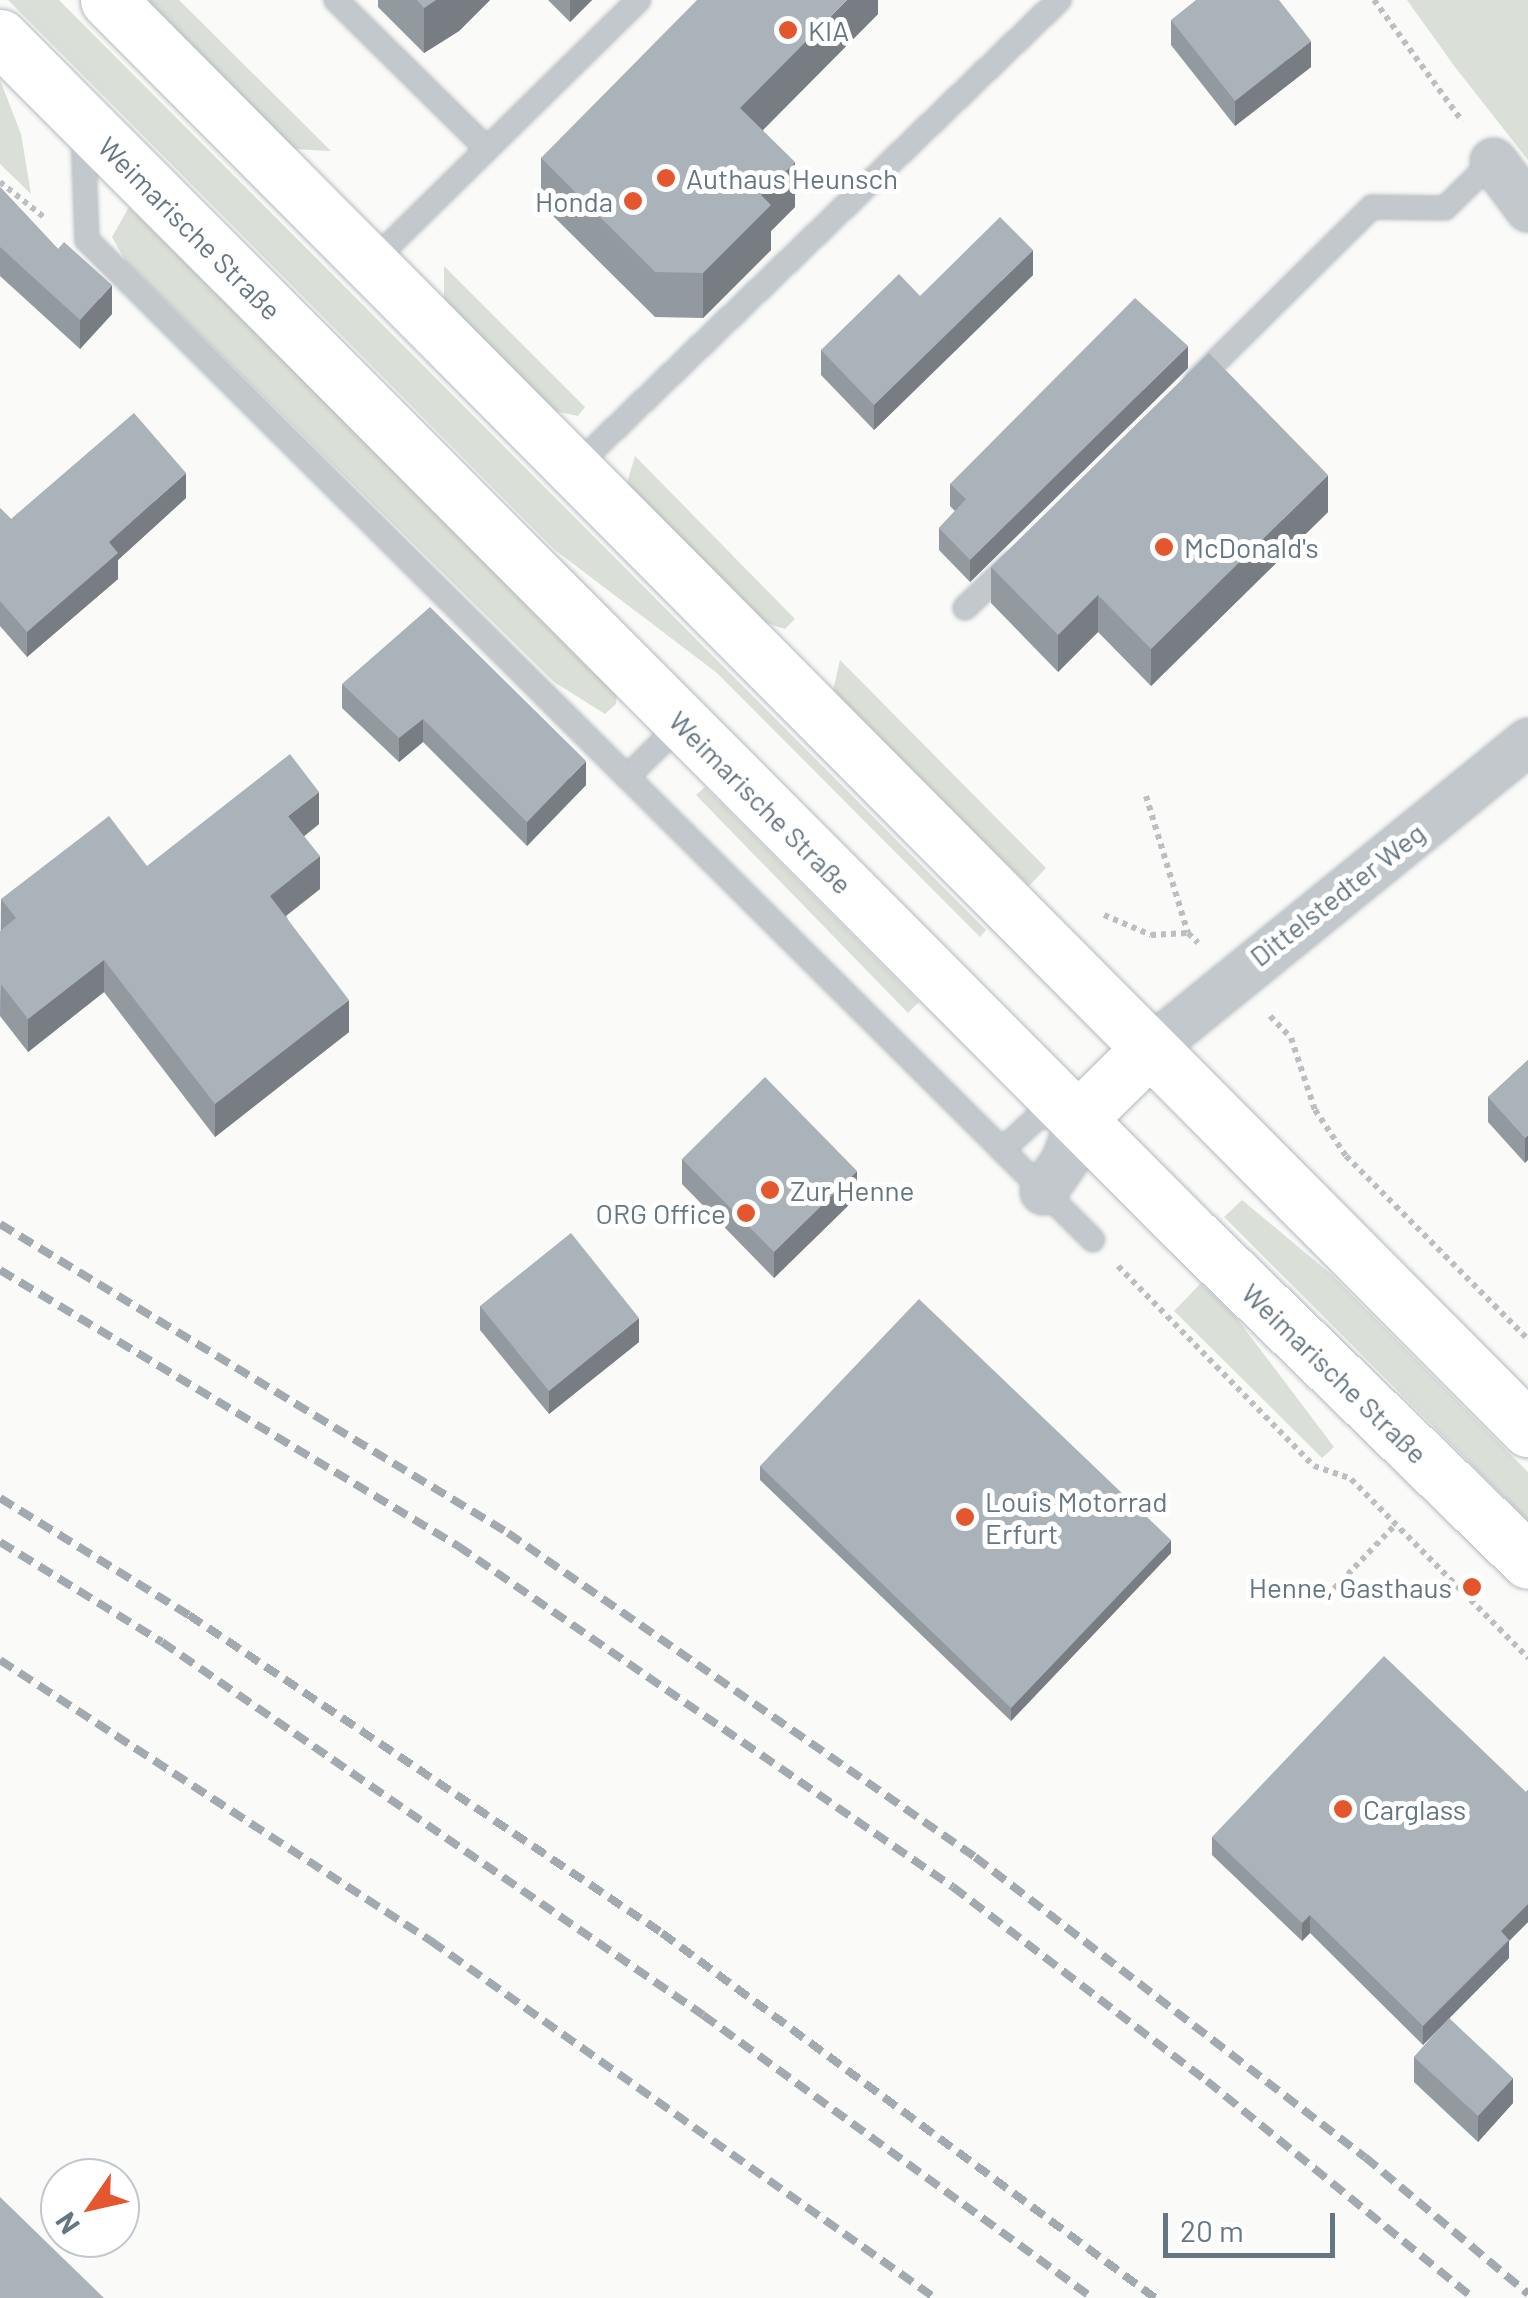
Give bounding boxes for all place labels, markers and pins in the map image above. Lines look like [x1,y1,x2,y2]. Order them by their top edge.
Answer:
place label: KIA [808,13,849,47]
marker: KIA [777,19,799,41]
place label: Authaus Heunsch [686,161,898,195]
marker: Authaus Heunsch [655,167,677,189]
place label: Honda [535,184,613,218]
marker: Honda [622,190,644,212]
place label: McDonald's [1184,530,1319,564]
marker: McDonald's [1153,536,1175,558]
place label: Zur Henne [790,1173,914,1207]
marker: Zur Henne [759,1179,781,1201]
place label: ORG Office [596,1196,726,1230]
marker: ORG Office [735,1202,757,1224]
place label: Louis Motorrad Erfurt [985,1484,1167,1550]
marker: Louis Motorrad Erfurt [954,1506,976,1528]
place label: Henne, Gasthaus [1249,1570,1452,1604]
marker: Henne, Gasthaus [1461,1576,1483,1598]
place label: Carglass [1363,1792,1466,1826]
marker: Carglass [1332,1798,1354,1820]

